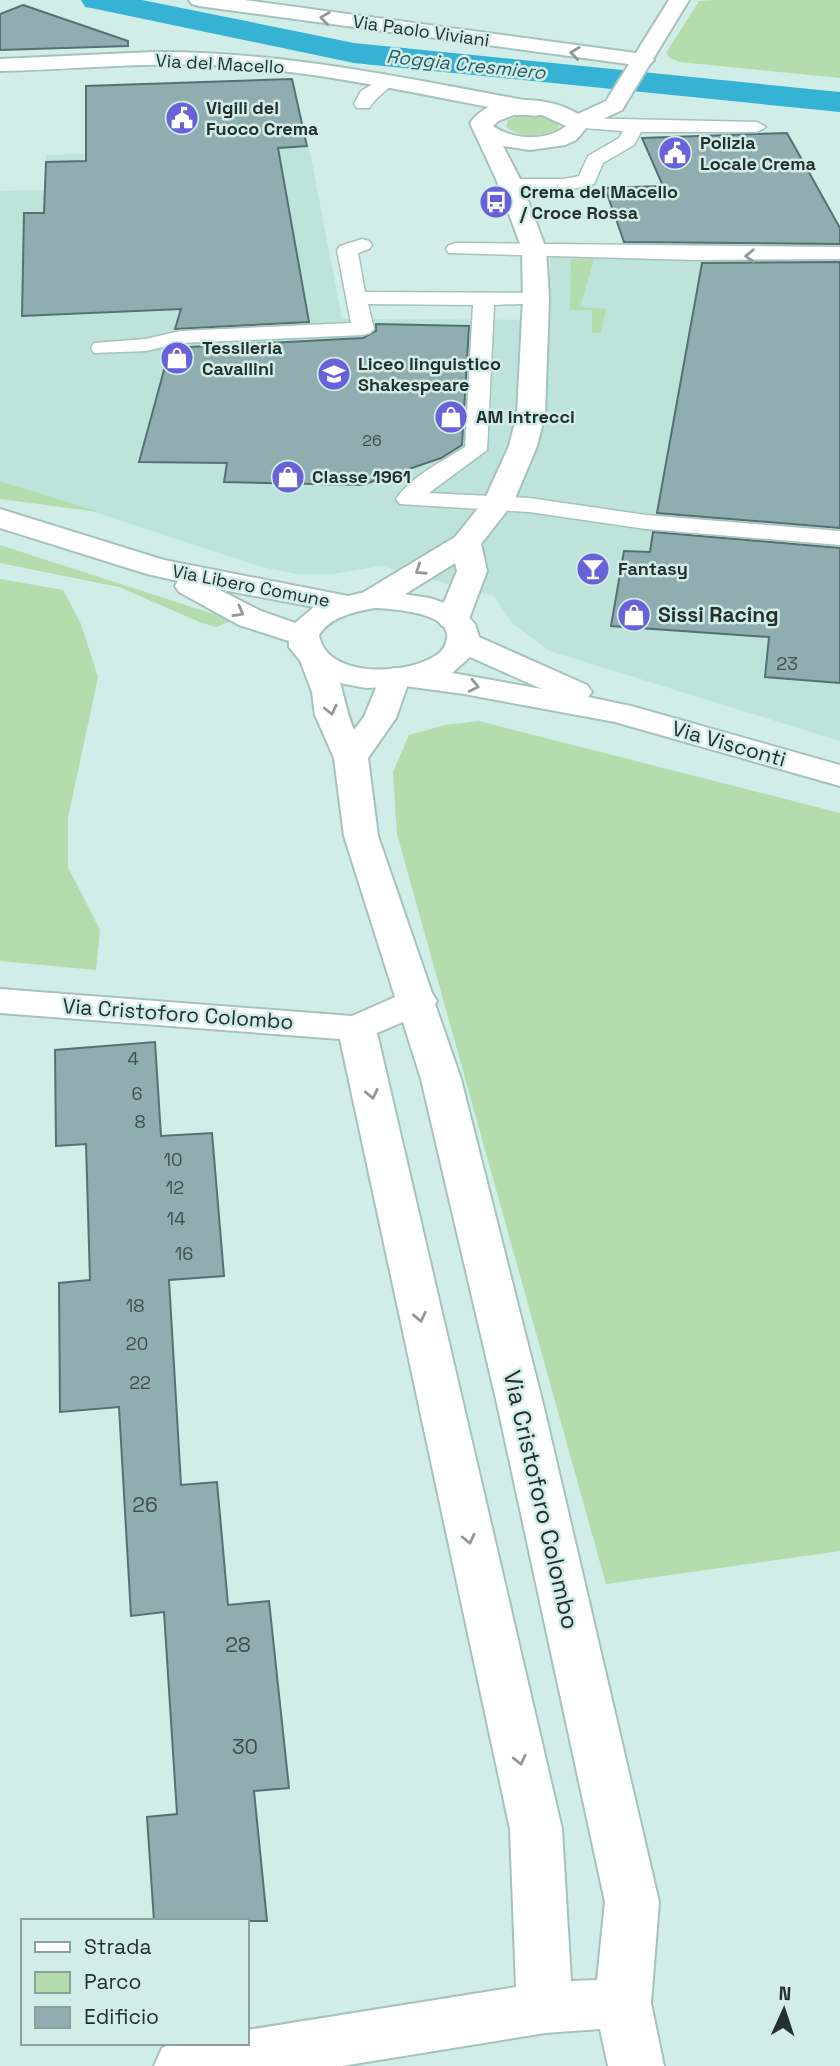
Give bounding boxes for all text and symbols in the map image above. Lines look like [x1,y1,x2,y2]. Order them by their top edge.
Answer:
street label: Via Paolo Viviani [351,10,491,51]
one-way arrow [320,11,331,26]
water label: Roggia Cresmiero [385,44,548,85]
one-way arrow [569,45,581,60]
street label: Via del Macello [155,49,285,78]
place label: Vigili del Fuoco Crema [206,96,319,140]
public building icon: Vigili del Fuoco Crema [163,99,201,137]
place label: Polizia Locale Crema [700,131,817,175]
public building icon: Polizia Locale Crema [656,134,694,172]
place label: Crema del Macello / Croce Rossa [519,180,678,224]
bus stop icon: Crema del Macello / Croce Rossa [477,183,515,221]
one-way arrow [744,248,755,263]
place label: Tessileria Cavallini [202,336,283,380]
shop icon: Tessileria Cavallini [158,339,196,377]
place label: Liceo linguistico Shakespeare [358,352,501,396]
school or university icon: Liceo linguistico Shakespeare [315,355,353,393]
shop icon: AM Intrecci [432,398,470,436]
place label: AM Intrecci [476,405,575,428]
house number: 26 [362,430,382,451]
shop icon: Classe 1961 [269,458,307,496]
place label: Classe 1961 [312,465,411,488]
bar icon: Fantasy [574,550,612,588]
place label: Fantasy [618,557,688,580]
street label: Via Libero Comune [170,559,332,612]
one-way arrow [415,561,428,574]
shop icon: Sissi Racing [615,596,653,634]
place label: Sissi Racing [658,601,779,628]
one-way arrow [232,604,244,617]
house number: 23 [776,652,798,675]
one-way arrow [468,678,480,692]
one-way arrow [323,704,338,716]
street label: Via Visconti [669,714,789,773]
street label: Via Cristoforo Colombo [62,992,295,1035]
house number: 4 [127,1047,139,1070]
house number: 6 [131,1082,143,1105]
one-way arrow [363,1088,378,1100]
house number: 8 [134,1110,146,1133]
house number: 10 [163,1148,183,1171]
house number: 12 [166,1176,184,1199]
house number: 14 [167,1207,185,1230]
house number: 16 [175,1242,193,1265]
house number: 18 [126,1294,144,1317]
one-way arrow [411,1310,426,1322]
house number: 20 [126,1332,148,1355]
street label: Via Cristoforo Colombo [497,1367,586,1632]
house number: 22 [129,1371,151,1394]
house number: 26 [132,1491,158,1518]
one-way arrow [461,1532,476,1544]
house number: 28 [225,1631,251,1658]
house number: 30 [232,1733,258,1760]
one-way arrow [512,1754,526,1766]
legend [21,1919,248,2045]
text: Strada [84,1933,151,1960]
text: Parco [84,1968,142,1995]
north arrow [749,1975,819,2045]
text: N [778,1981,792,2006]
text: Edificio [84,2003,159,2030]

